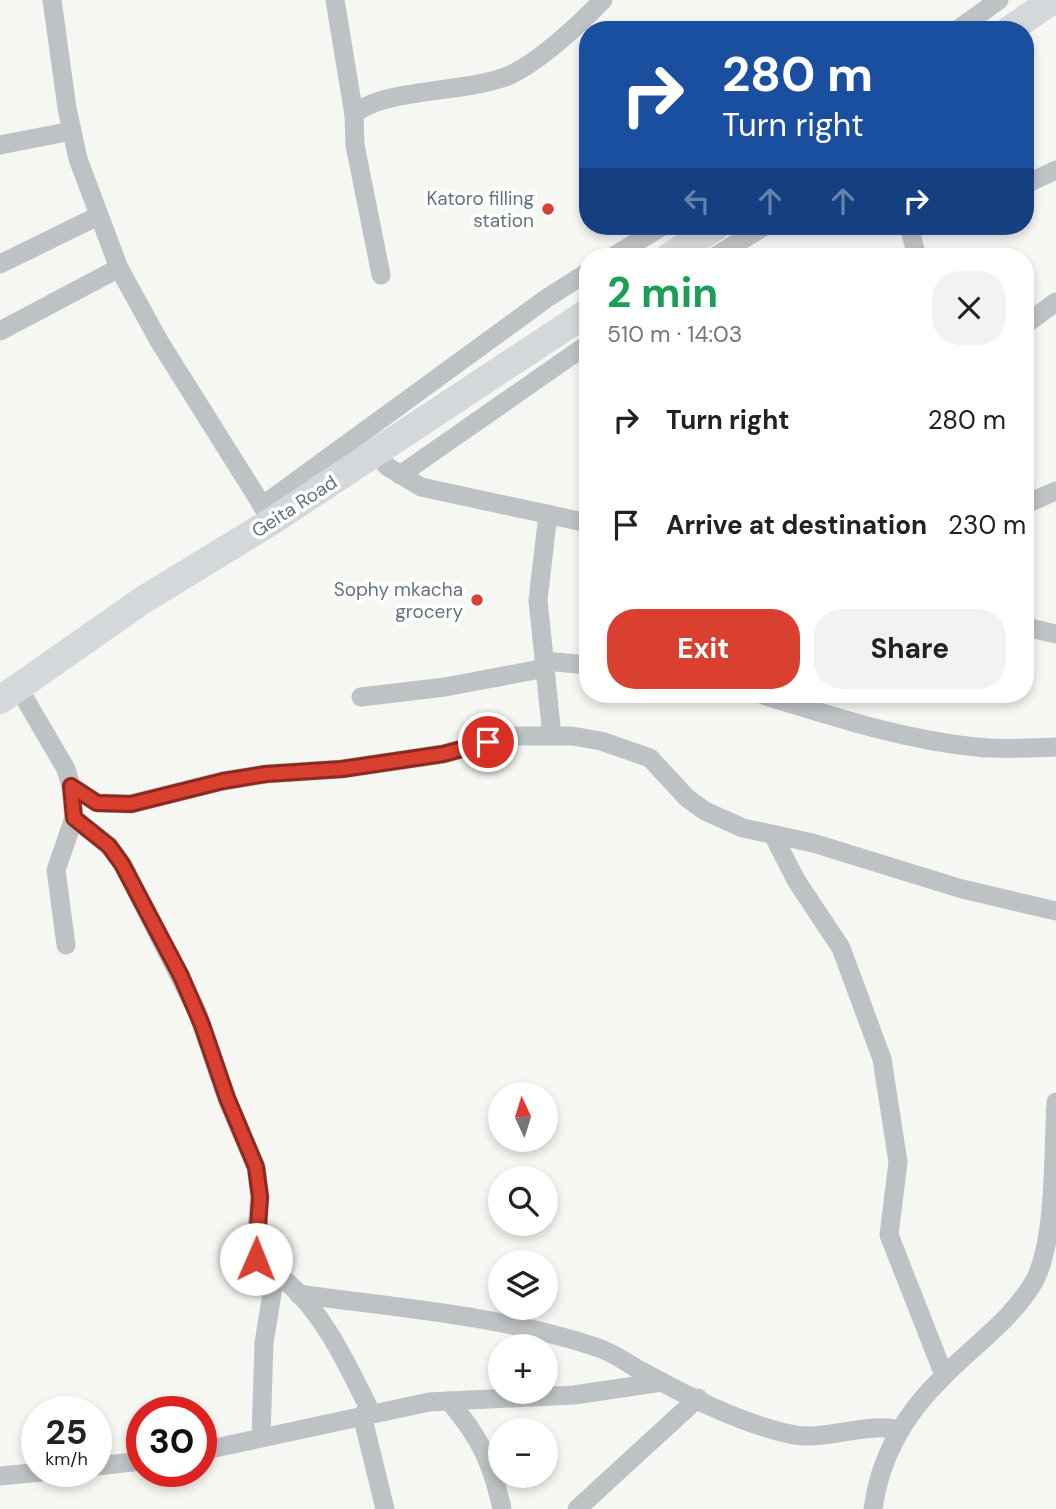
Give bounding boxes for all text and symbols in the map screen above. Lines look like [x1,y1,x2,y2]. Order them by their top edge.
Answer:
text: 280 m [722,42,873,106]
icon: right [607,49,698,140]
text: Turn right [722,104,864,146]
icon: left [678,182,716,220]
icon: ahead [751,182,789,220]
icon: ahead [824,182,862,220]
icon: right [897,182,935,220]
place label: Katoro filling station [427,186,534,233]
marker: Katoro filling station [540,201,556,217]
text: 2 min [607,265,718,320]
button: close [932,271,1006,345]
text: 510 m · 14:03 [607,319,742,349]
icon: right [607,401,645,439]
text: Turn right [666,403,790,437]
text: 280 m [928,403,1006,437]
street label: Geita Road [247,470,342,543]
icon: arrive [607,506,645,544]
text: Arrive at destination [666,508,927,542]
text: 230 m [948,508,1026,542]
place label: Sophy mkacha grocery [334,577,463,624]
marker: Sophy mkacha grocery [469,592,485,608]
button: Exit [607,609,800,689]
button: Share [814,609,1006,689]
pin [458,712,518,772]
icon: arrive [469,723,507,761]
north arrow [488,1082,558,1152]
map controls [488,1082,558,1488]
button: search [488,1166,558,1236]
position arrow [219,1222,293,1296]
button: layers [488,1250,558,1320]
button: + [488,1334,558,1404]
speed limit sign: 30 [126,1396,217,1487]
text: 25 [46,1409,87,1455]
button: − [488,1418,558,1488]
text: km/h [45,1447,88,1471]

